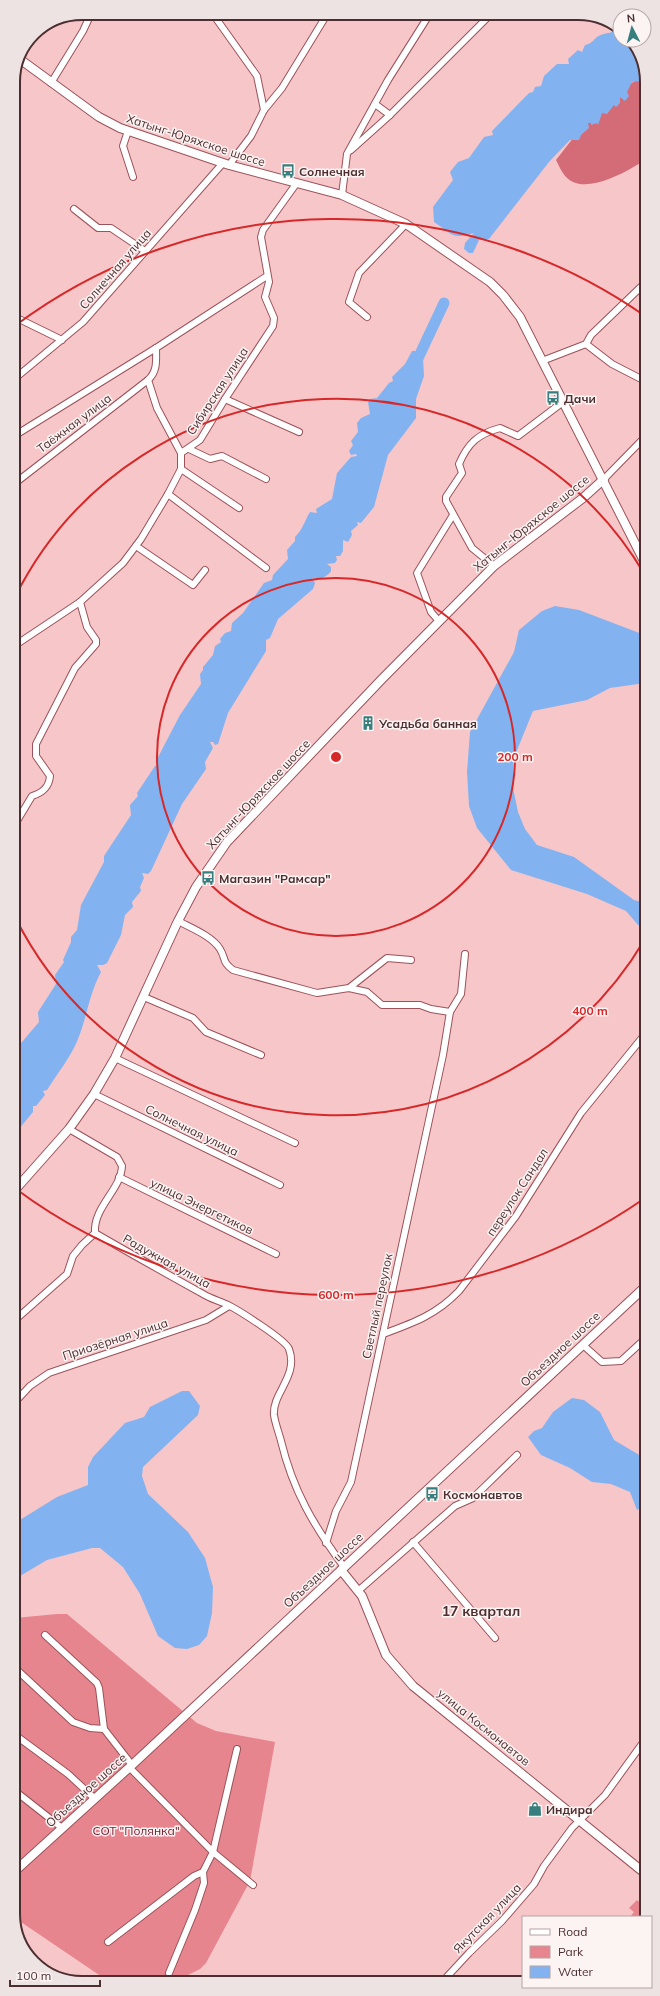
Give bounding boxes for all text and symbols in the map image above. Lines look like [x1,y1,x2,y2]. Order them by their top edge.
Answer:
north arrow [612,8,652,48]
text: N [626,11,636,25]
street label: Хатынг-Юряхское шоссе [125,110,268,170]
bus stop icon: Солнечная [280,163,296,179]
place label: Солнечная [299,164,365,179]
street label: Солнечная улица [76,226,154,312]
street label: Сибирская улица [183,344,251,438]
street label: Таёжная улица [34,390,114,456]
bus stop icon: Дачи [545,390,561,406]
place label: Дачи [564,391,596,406]
street label: Хатынг-Юряхское шоссе [470,471,592,574]
building icon: Усадьба банная [360,715,376,731]
place label: Усадьба банная [378,716,477,731]
street label: Хатынг-Юряхское шоссе [203,736,313,852]
text: 200 m [497,749,533,764]
centre of rings [329,750,343,764]
bus stop icon: Магазин "Рамсар" [200,870,216,886]
place label: Магазин "Рамсар" [219,871,331,886]
text: 400 m [572,1003,608,1018]
street label: Солнечная улица [143,1101,241,1159]
street label: переулок Сандал [483,1145,551,1239]
street label: улица Энергетиков [148,1175,256,1237]
street label: Радужная улица [121,1231,213,1291]
street label: Светлый переулок [358,1251,396,1360]
text: 600 m [318,1287,354,1302]
street label: Объездное шоссе [517,1308,603,1390]
street label: Приозёрная улица [60,1315,170,1363]
bus stop icon: Космонавтов [424,1486,440,1502]
place label: Космонавтов [443,1487,522,1502]
street label: Объездное шоссе [280,1529,366,1611]
district label: 17 квартал [442,1602,520,1620]
street label: улица Космонавтов [435,1685,533,1769]
street label: Объездное шоссе [43,1750,130,1830]
shop icon: Индира [527,1801,543,1817]
place label: Индира [546,1802,593,1817]
park label: СОТ "Полянка" [92,1823,180,1838]
street label: Якутская улица [450,1880,524,1956]
legend [522,1916,652,1988]
text: Road [558,1924,587,1939]
text: Park [558,1944,584,1959]
scale bar [10,1962,100,1988]
text: Water [558,1964,594,1979]
text: 100 m [16,1968,51,1983]

